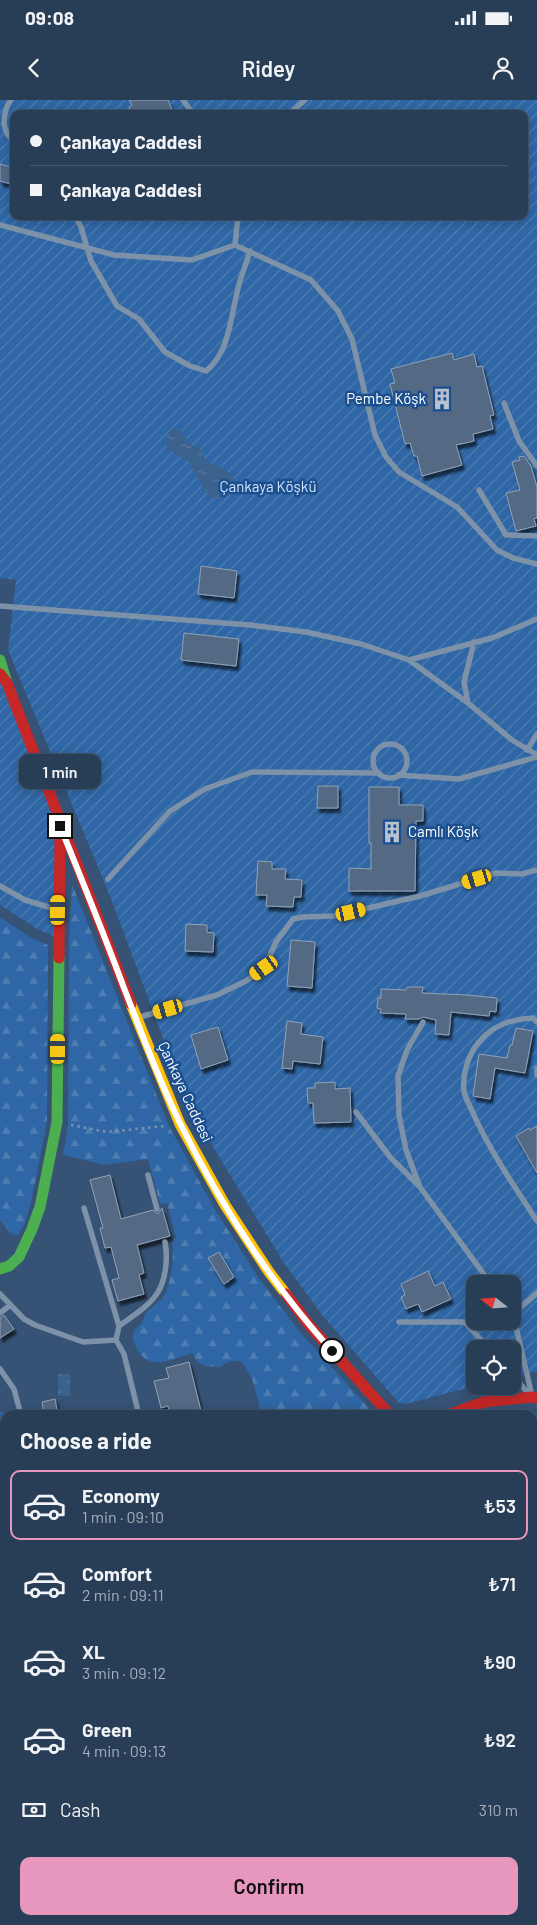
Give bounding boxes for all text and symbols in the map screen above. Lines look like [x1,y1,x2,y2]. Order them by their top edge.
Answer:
text: 09:08 [25,6,74,29]
icon: back [20,54,48,82]
icon: person [489,54,517,82]
text: Ridey [242,55,295,81]
text: Çankaya Caddesi [60,130,202,153]
text: Çankaya Caddesi [60,178,202,201]
building icon: Pembe Köşk [429,386,455,412]
place label: Pembe Köşk [346,389,426,407]
park label: Çankaya Köşkü [220,477,316,495]
callout: 1 min [19,754,101,788]
text: 1 min [43,762,77,781]
route end [49,815,71,837]
building icon: Camlı Köşk [379,819,405,845]
place label: Camlı Köşk [408,822,479,840]
car [460,867,493,891]
car [50,895,65,925]
car [334,901,367,923]
car [247,953,280,983]
car [151,998,184,1020]
car [50,1034,65,1064]
street label: Çankaya Caddesi [155,1038,217,1145]
north arrow [466,1275,521,1330]
map controls [466,1275,521,1395]
route start [321,1340,343,1362]
button: locate [466,1340,521,1395]
text: Choose a ride [20,1427,152,1453]
icon: car [22,1483,67,1528]
text: Economy [82,1484,160,1507]
text: ₺53 [484,1494,516,1517]
text: 1 min · 09:10 [82,1507,164,1526]
icon: car [22,1561,67,1606]
text: Comfort [82,1562,152,1585]
text: ₺71 [488,1572,516,1595]
text: 2 min · 09:11 [82,1585,164,1604]
icon: car [22,1639,67,1684]
text: XL [82,1640,105,1663]
text: ₺90 [483,1650,516,1673]
text: 3 min · 09:12 [82,1663,166,1682]
icon: car [22,1717,67,1762]
text: Green [82,1718,132,1741]
text: ₺92 [483,1728,516,1751]
text: 4 min · 09:13 [82,1741,166,1760]
icon: cash [20,1796,48,1824]
text: Cash [60,1798,101,1821]
text: 310 m [479,1800,518,1819]
button: Confirm [20,1857,518,1915]

